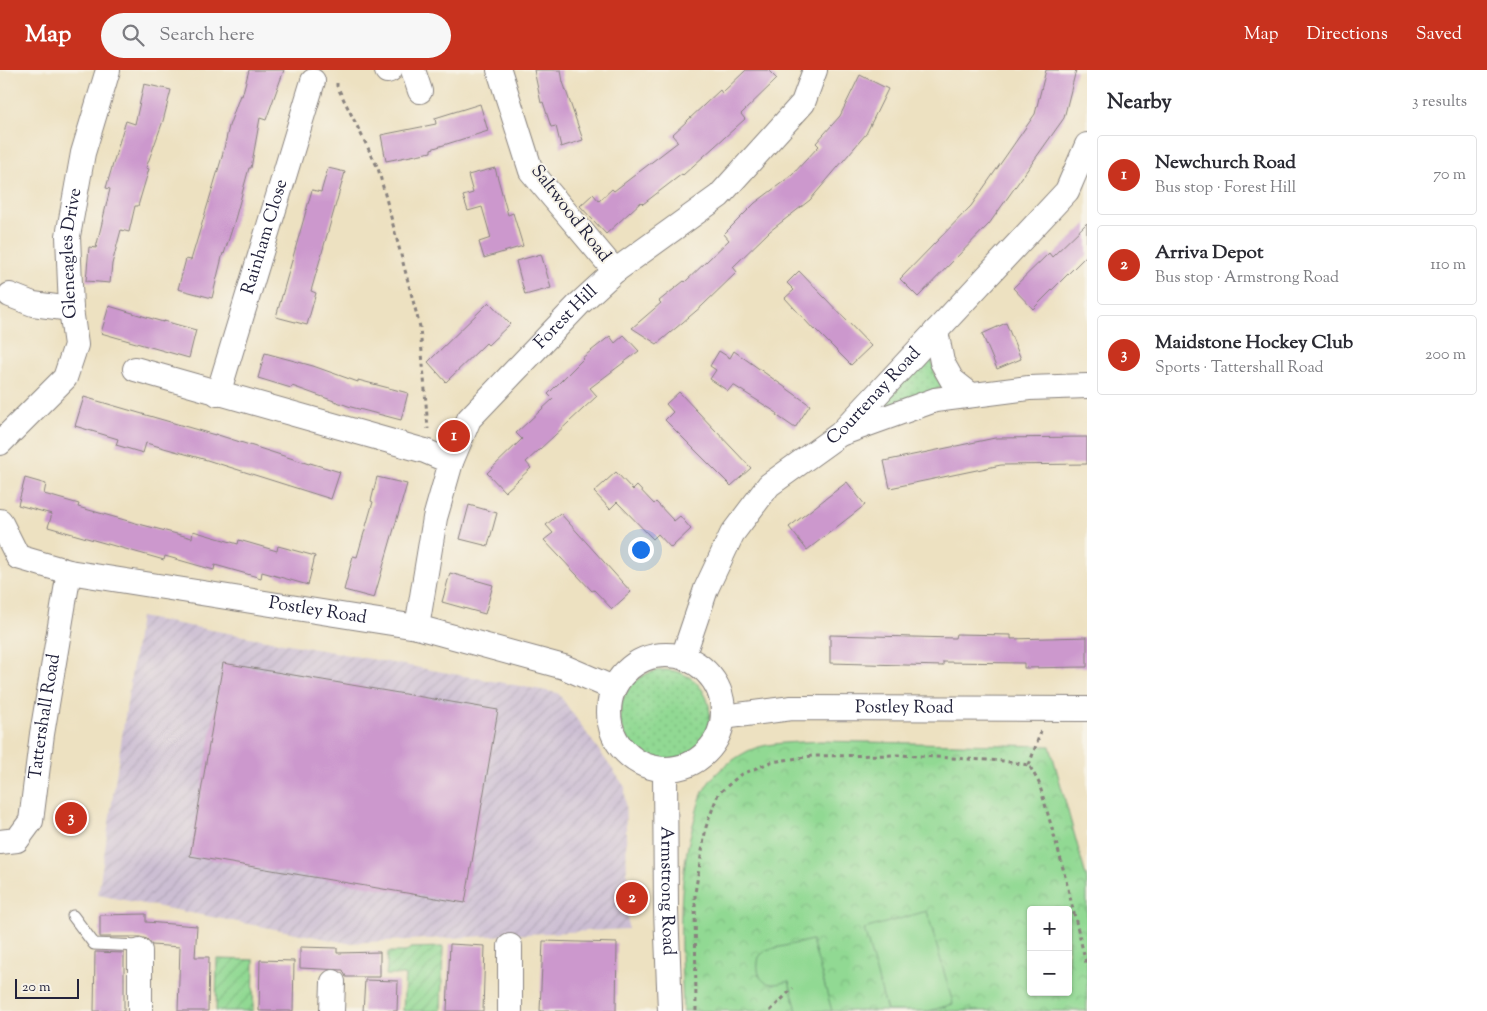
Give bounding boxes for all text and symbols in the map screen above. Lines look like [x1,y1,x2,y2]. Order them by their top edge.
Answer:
search box [101,13,451,58]
text: Map [25,18,71,52]
icon: search [119,21,147,49]
text: Search here [159,22,255,49]
text: Map [1244,22,1279,48]
text: Directions [1307,22,1388,48]
text: Saved [1416,22,1462,48]
text: Nearby [1107,88,1172,118]
text: 3 results [1412,91,1467,114]
text: Newchurch Road [1155,150,1296,177]
street label: Saltwood Road [524,160,616,268]
text: 1 [1121,164,1127,187]
text: 70 m [1433,164,1466,187]
street label: Rainham Close [236,176,295,298]
text: Bus stop · Forest Hill [1155,177,1296,200]
street label: Gleneagles Drive [55,186,89,320]
text: Arriva Depot [1155,240,1263,267]
text: 2 [1120,254,1128,277]
text: 110 m [1430,254,1466,277]
text: Bus stop · Armstrong Road [1155,267,1339,290]
street label: Forest Hill [529,279,604,356]
text: Maidstone Hockey Club [1155,330,1353,357]
street label: Courtenay Road [822,342,928,452]
text: 3 [1121,344,1127,367]
text: 200 m [1425,344,1466,367]
text: Sports · Tattershall Road [1155,357,1324,380]
pin: 1 [438,417,470,455]
your location [628,537,654,563]
street label: Postley Road [267,591,369,632]
street label: Tattershall Road [23,652,68,781]
street label: Postley Road [855,695,954,722]
pin: 3 [55,799,87,837]
street label: Armstrong Road [652,826,681,956]
pin: 2 [616,879,648,917]
map controls [1027,906,1072,996]
button: + [1027,906,1072,951]
button: − [1027,951,1072,996]
scale bar [15,976,79,999]
text: 20 m [22,978,51,998]

